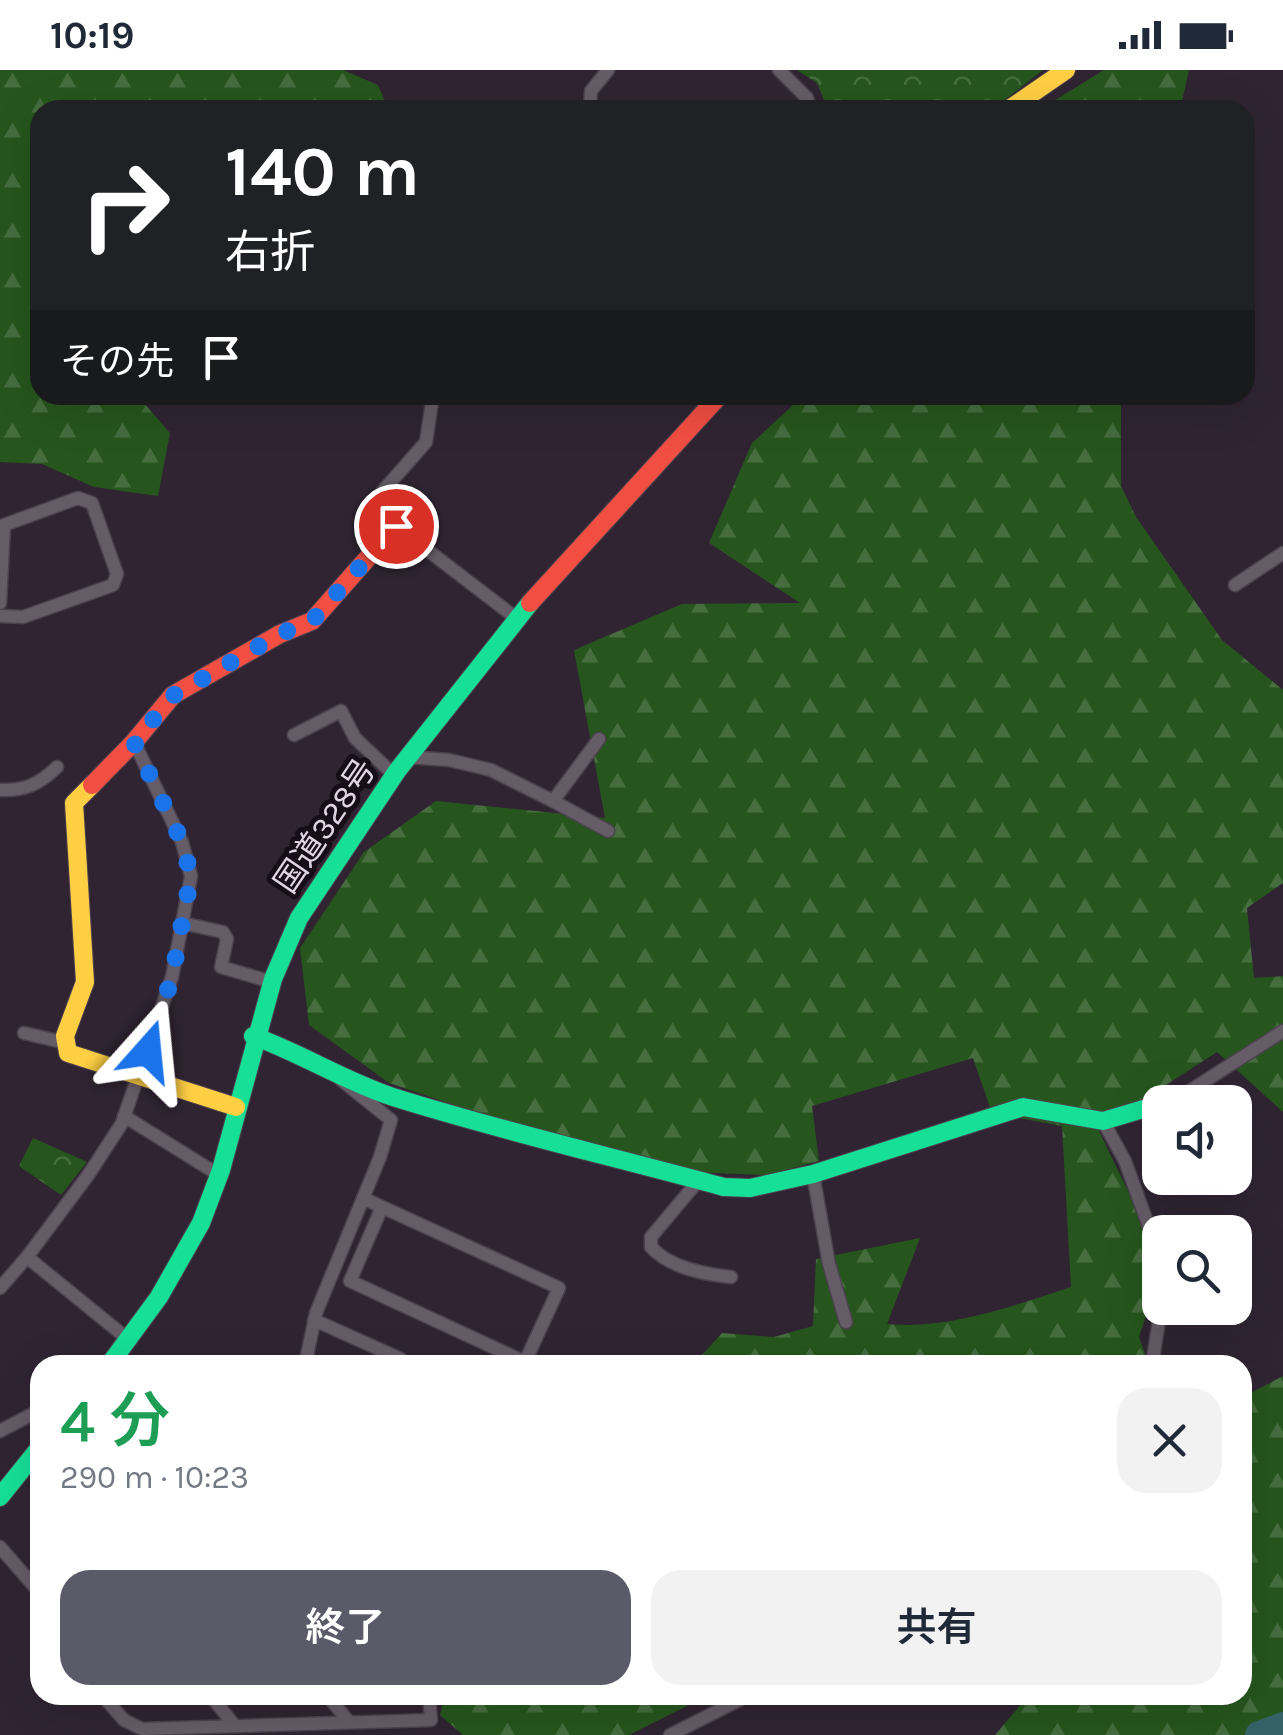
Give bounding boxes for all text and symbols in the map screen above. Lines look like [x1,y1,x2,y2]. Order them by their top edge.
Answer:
text: 10:19 [50,13,135,58]
text: 140 m [225,131,420,213]
icon: right [60,140,190,270]
text: 右折 [225,226,315,278]
icon: arrive [194,330,249,385]
text: その先 [60,339,174,384]
pin [354,484,439,569]
icon: arrive [369,499,424,554]
street label: 国道328号 [267,752,383,900]
position arrow [96,999,200,1103]
map controls [1142,1085,1252,1325]
button: sound [1142,1085,1252,1195]
button: search [1142,1215,1252,1325]
text: 4 分 [60,1386,170,1456]
button: close [1117,1388,1222,1493]
text: 290 m · 10:23 [60,1459,249,1496]
button: 終了 [60,1570,631,1685]
button: 共有 [651,1570,1222,1685]

